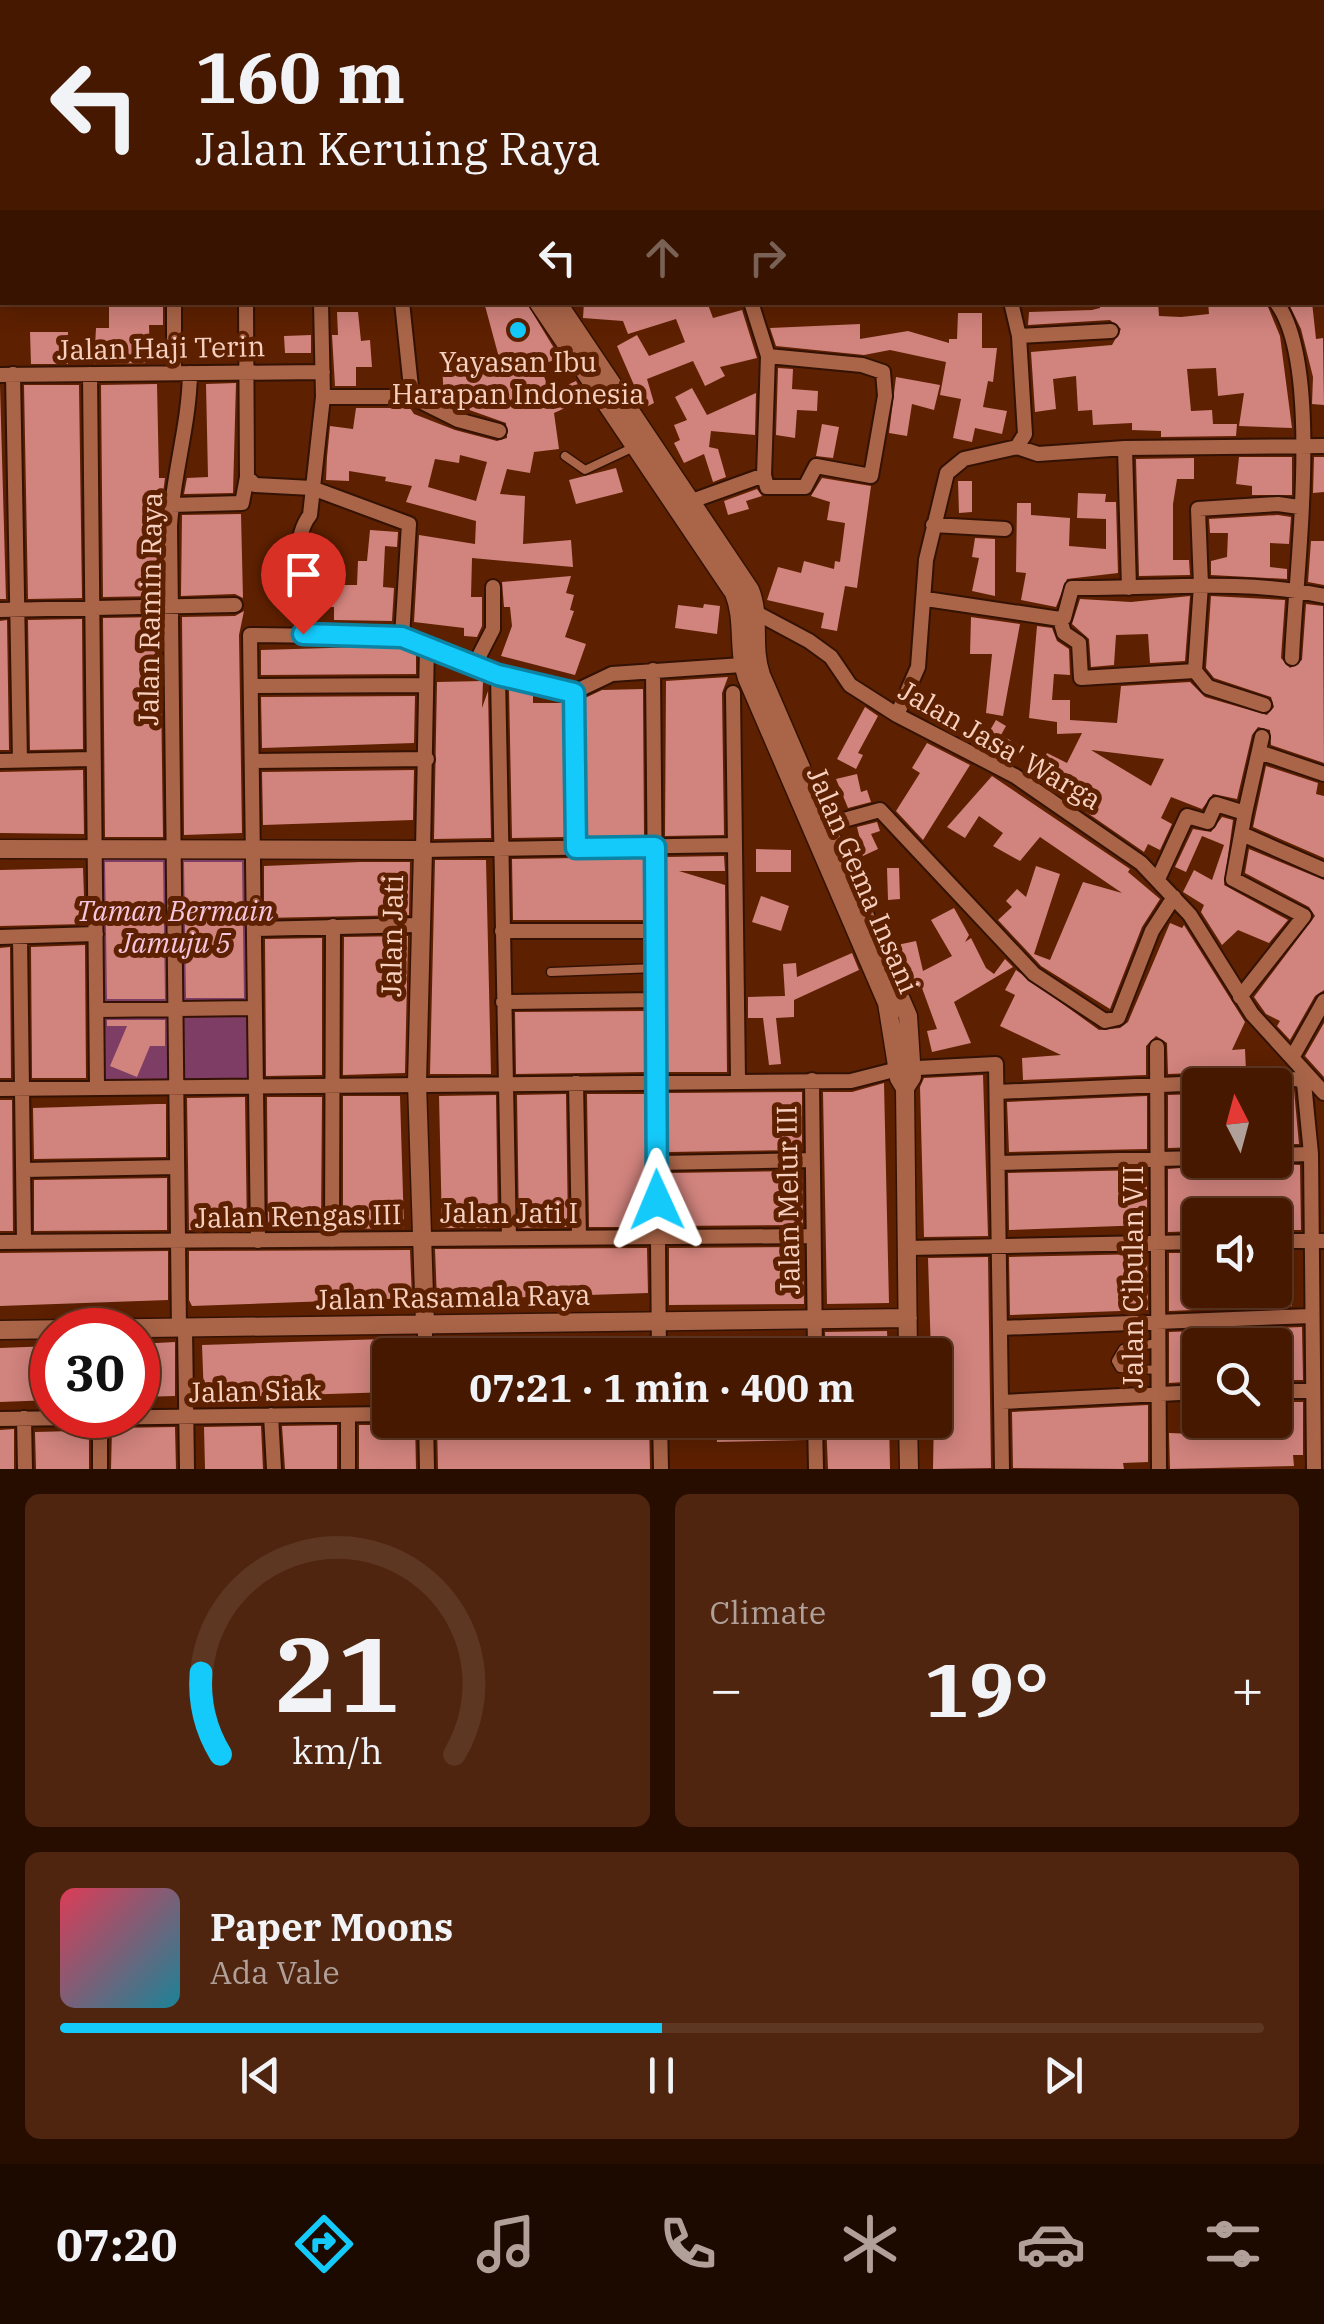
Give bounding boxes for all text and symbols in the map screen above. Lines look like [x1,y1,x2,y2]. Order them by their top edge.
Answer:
text: 160 m [195,31,405,122]
icon: left [30,40,160,170]
text: Jalan Keruing Raya [195,119,601,177]
icon: left [530,230,585,285]
icon: ahead [635,230,690,285]
icon: right [740,230,795,285]
marker: Yayasan Ibu Harapan Indonesia [507,319,529,341]
street label: Jalan Haji Terin [57,327,265,368]
place label: Yayasan Ibu Harapan Indonesia [391,343,645,412]
street label: Jalan Ramin Raya [129,492,170,726]
pin [261,532,346,635]
icon: arrive [276,547,331,602]
street label: Jalan Jasa' Warga [892,671,1108,818]
street label: Jalan Gema Insani [799,761,928,999]
street label: Jalan Jati [372,874,411,998]
park label: Taman Bermain Jamuju 5 [76,892,274,961]
north arrow [1182,1068,1292,1178]
map controls [1182,1068,1292,1438]
street label: Jalan Melur III [767,1105,808,1295]
position arrow [605,1148,709,1252]
street label: Jalan Cibulan VII [1114,1165,1151,1389]
street label: Jalan Jati I [440,1194,578,1231]
street label: Jalan Rengas III [194,1195,402,1236]
button: sound [1182,1198,1292,1308]
street label: Jalan Rasamala Raya [315,1276,591,1317]
speed limit sign: 30 [30,1308,160,1438]
button: search [1182,1328,1292,1438]
text: 07:21 · 1 min · 400 m [469,1363,855,1412]
street label: Jalan Siak [188,1371,322,1410]
text: Climate [710,1591,826,1633]
text: 21 [275,1605,400,1741]
text: 19° [924,1640,1049,1738]
text: − [710,1653,743,1724]
text: + [1231,1653,1264,1724]
text: km/h [292,1727,382,1774]
text: Paper Moons [210,1902,453,1951]
text: Ada Vale [210,1951,340,1993]
icon: previous [233,2048,288,2103]
icon: pause [634,2048,689,2103]
icon: next [1036,2048,1091,2103]
icon: directions [289,2209,359,2279]
icon: music [471,2209,541,2279]
icon: phone [653,2209,723,2279]
icon: climate [835,2209,905,2279]
icon: car [1016,2209,1086,2279]
icon: filters [1198,2209,1268,2279]
text: 07:20 [56,2215,178,2273]

